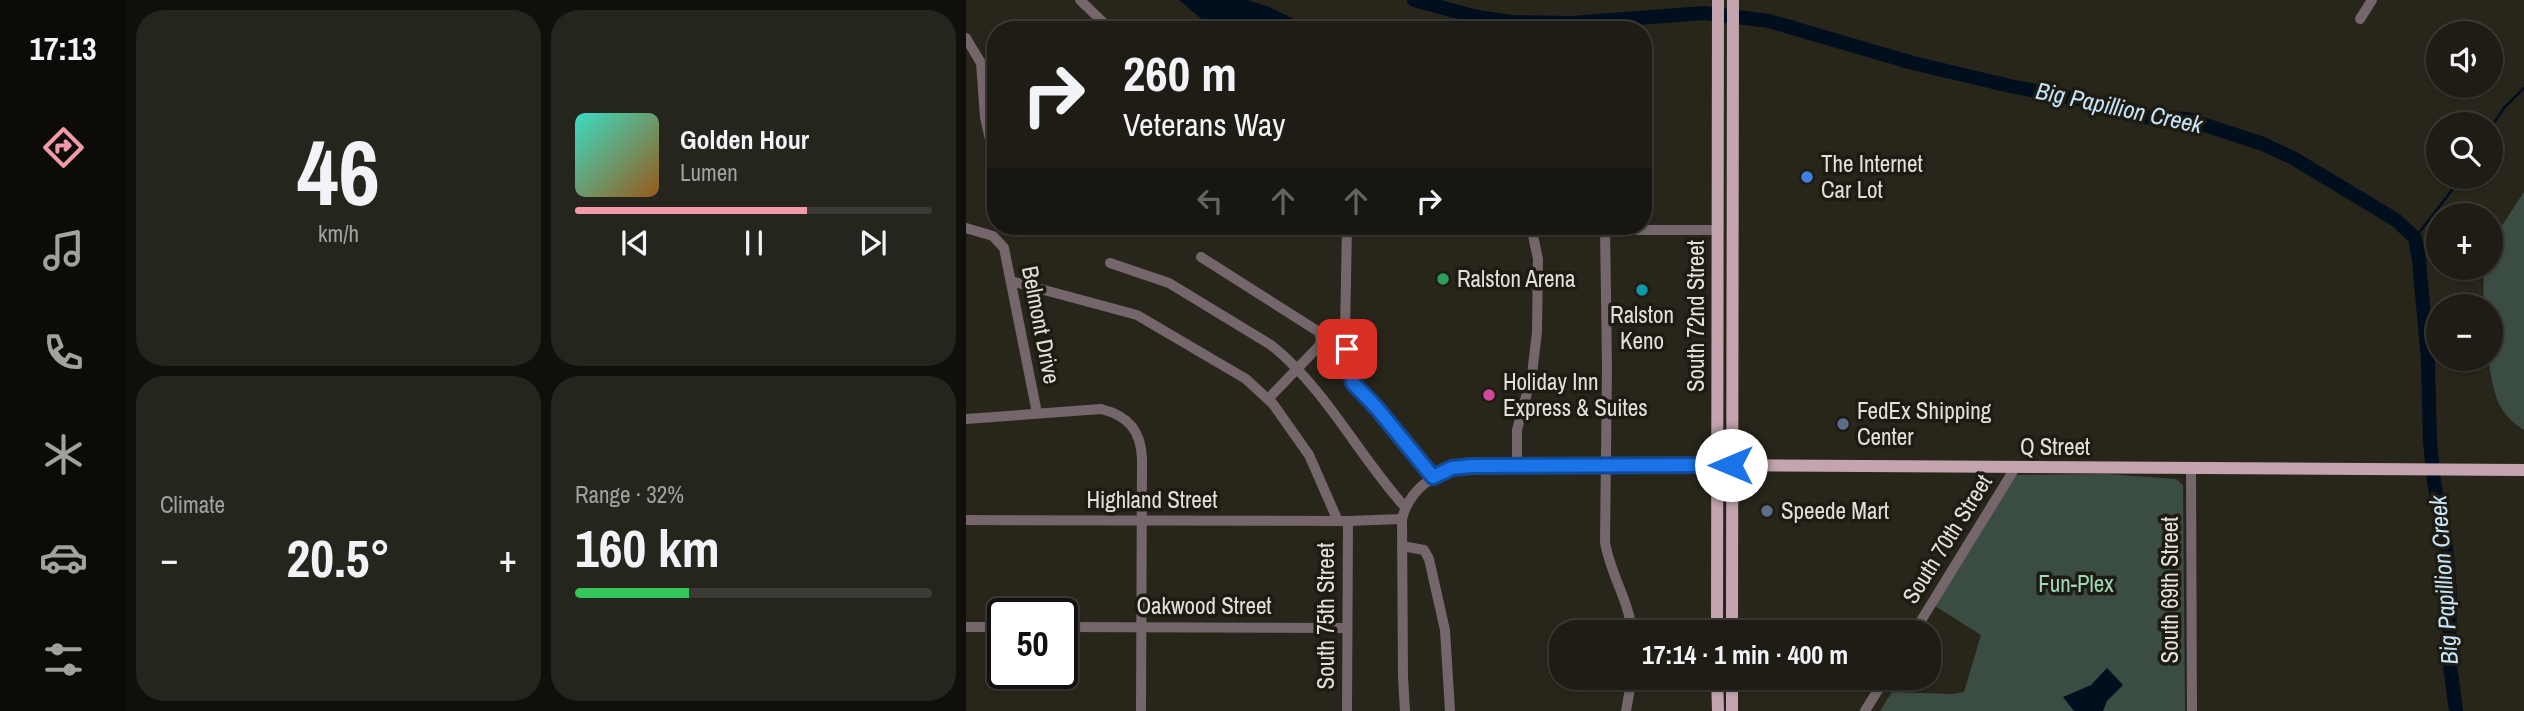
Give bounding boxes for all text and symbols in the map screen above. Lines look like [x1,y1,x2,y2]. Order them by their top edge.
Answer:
map controls [2426,21,2503,371]
button: sound [2426,21,2503,98]
text: 17:13 [29,27,97,70]
text: 260 m [1123,40,1237,106]
icon: right [1008,49,1099,140]
water label: Big Papillion Creek [2033,74,2207,141]
text: Veterans Way [1123,103,1285,146]
text: 46 [297,111,380,233]
button: search [2426,112,2503,189]
text: Golden Hour [680,122,809,157]
icon: directions [39,123,88,172]
place label: The Internet Car Lot [1821,148,1923,205]
text: Lumen [680,157,738,188]
marker: The Internet Car Lot [1799,169,1815,185]
icon: left [1191,182,1229,220]
icon: ahead [1264,182,1302,220]
icon: ahead [1337,182,1375,220]
icon: right [1410,182,1448,220]
button: + [2426,203,2503,280]
text: km/h [318,218,359,249]
icon: previous [616,224,654,262]
icon: pause [735,224,773,262]
icon: next [854,224,892,262]
icon: music [39,226,88,275]
street label: South 72nd Street [1680,240,1711,392]
street label: Belmont Drive [1015,263,1068,387]
place label: Ralston Arena [1457,263,1576,294]
marker: Ralston Arena [1435,271,1451,287]
marker: Ralston Keno [1634,282,1650,298]
button: − [2426,294,2503,371]
place label: Ralston Keno [1610,299,1674,356]
pin [1317,319,1377,379]
icon: phone [39,328,88,377]
icon: arrive [1328,330,1366,368]
place label: Holiday Inn Express & Suites [1503,366,1648,423]
marker: Holiday Inn Express & Suites [1481,387,1497,403]
place label: FedEx Shipping Center [1857,395,1992,452]
marker: FedEx Shipping Center [1835,416,1851,432]
position arrow [1694,428,1768,502]
icon: climate [39,430,88,479]
street label: Q Street [2020,431,2090,462]
street label: South 70th Street [1895,468,1999,609]
text: Range · 32% [575,479,684,510]
street label: Highland Street [1086,484,1218,515]
text: Climate [160,489,225,520]
water label: Big Papillion Creek [2421,493,2465,666]
place label: Speede Mart [1781,495,1889,526]
marker: Speede Mart [1759,503,1775,519]
text: 160 km [575,513,720,583]
street label: South 69th Street [2154,517,2185,663]
text: 20.5° [287,523,390,593]
icon: car [39,533,88,582]
text: − [160,533,178,584]
text: + [499,533,517,584]
street label: South 75th Street [1310,543,1341,689]
park label: Fun-Plex [2038,568,2114,599]
street label: Oakwood Street [1136,590,1272,621]
speed limit sign: 50 [987,598,1078,689]
icon: filters [39,635,88,684]
text: 17:14 · 1 min · 400 m [1642,637,1848,672]

